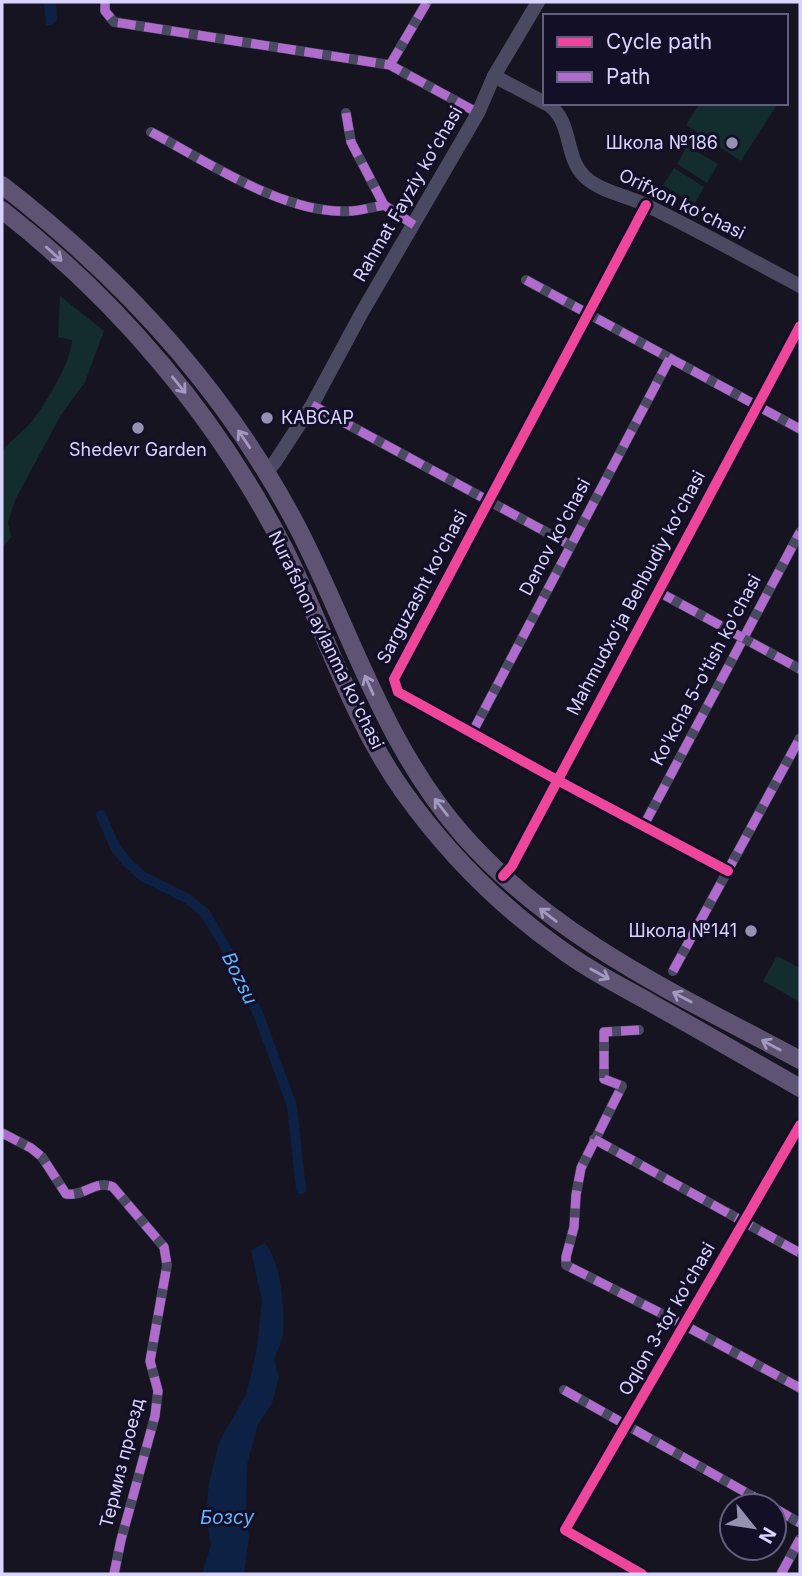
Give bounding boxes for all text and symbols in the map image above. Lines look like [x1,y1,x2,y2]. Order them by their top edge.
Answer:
legend [543,14,788,105]
text: Cycle path [606,29,712,54]
text: Path [606,64,651,89]
street label: Rahmat Fayziy koʻchasi [349,102,466,285]
place label: Школа №186 [606,132,718,153]
marker: Школа №186 [724,135,740,151]
street label: Orifxon koʻchasi [616,164,749,243]
one-way arrow [45,245,62,262]
one-way arrow [171,375,186,393]
place label: КАВСАР [281,407,354,428]
marker: КАВСАР [259,410,275,426]
marker: Shedevr Garden [130,420,146,436]
one-way arrow [237,430,251,449]
place label: Shedevr Garden [69,439,207,460]
street label: Mahmudxoʻja Behbudiy koʻchasi [562,467,709,719]
street label: Denov ko'chasi [515,475,594,599]
street label: Sarguzasht ko'chasi [372,506,471,667]
street label: Nurafshon aylanma ko'chasi [264,527,389,752]
street label: Ko'kcha 5-o'tish ko'chasi [646,571,765,769]
one-way arrow [362,675,375,696]
one-way arrow [433,799,448,817]
one-way arrow [539,907,557,922]
place label: Школа №141 [629,920,737,941]
marker: Школа №141 [743,923,759,939]
water label: Bozsu [217,948,262,1008]
one-way arrow [589,968,610,981]
one-way arrow [672,990,693,1003]
one-way arrow [762,1037,782,1051]
street label: Oqlon 3-tor ko'chasi [614,1238,719,1399]
street label: Термиз проезд [95,1396,148,1530]
north arrow [718,1492,788,1562]
water label: Бозсу [200,1506,255,1529]
text: N [754,1523,781,1547]

